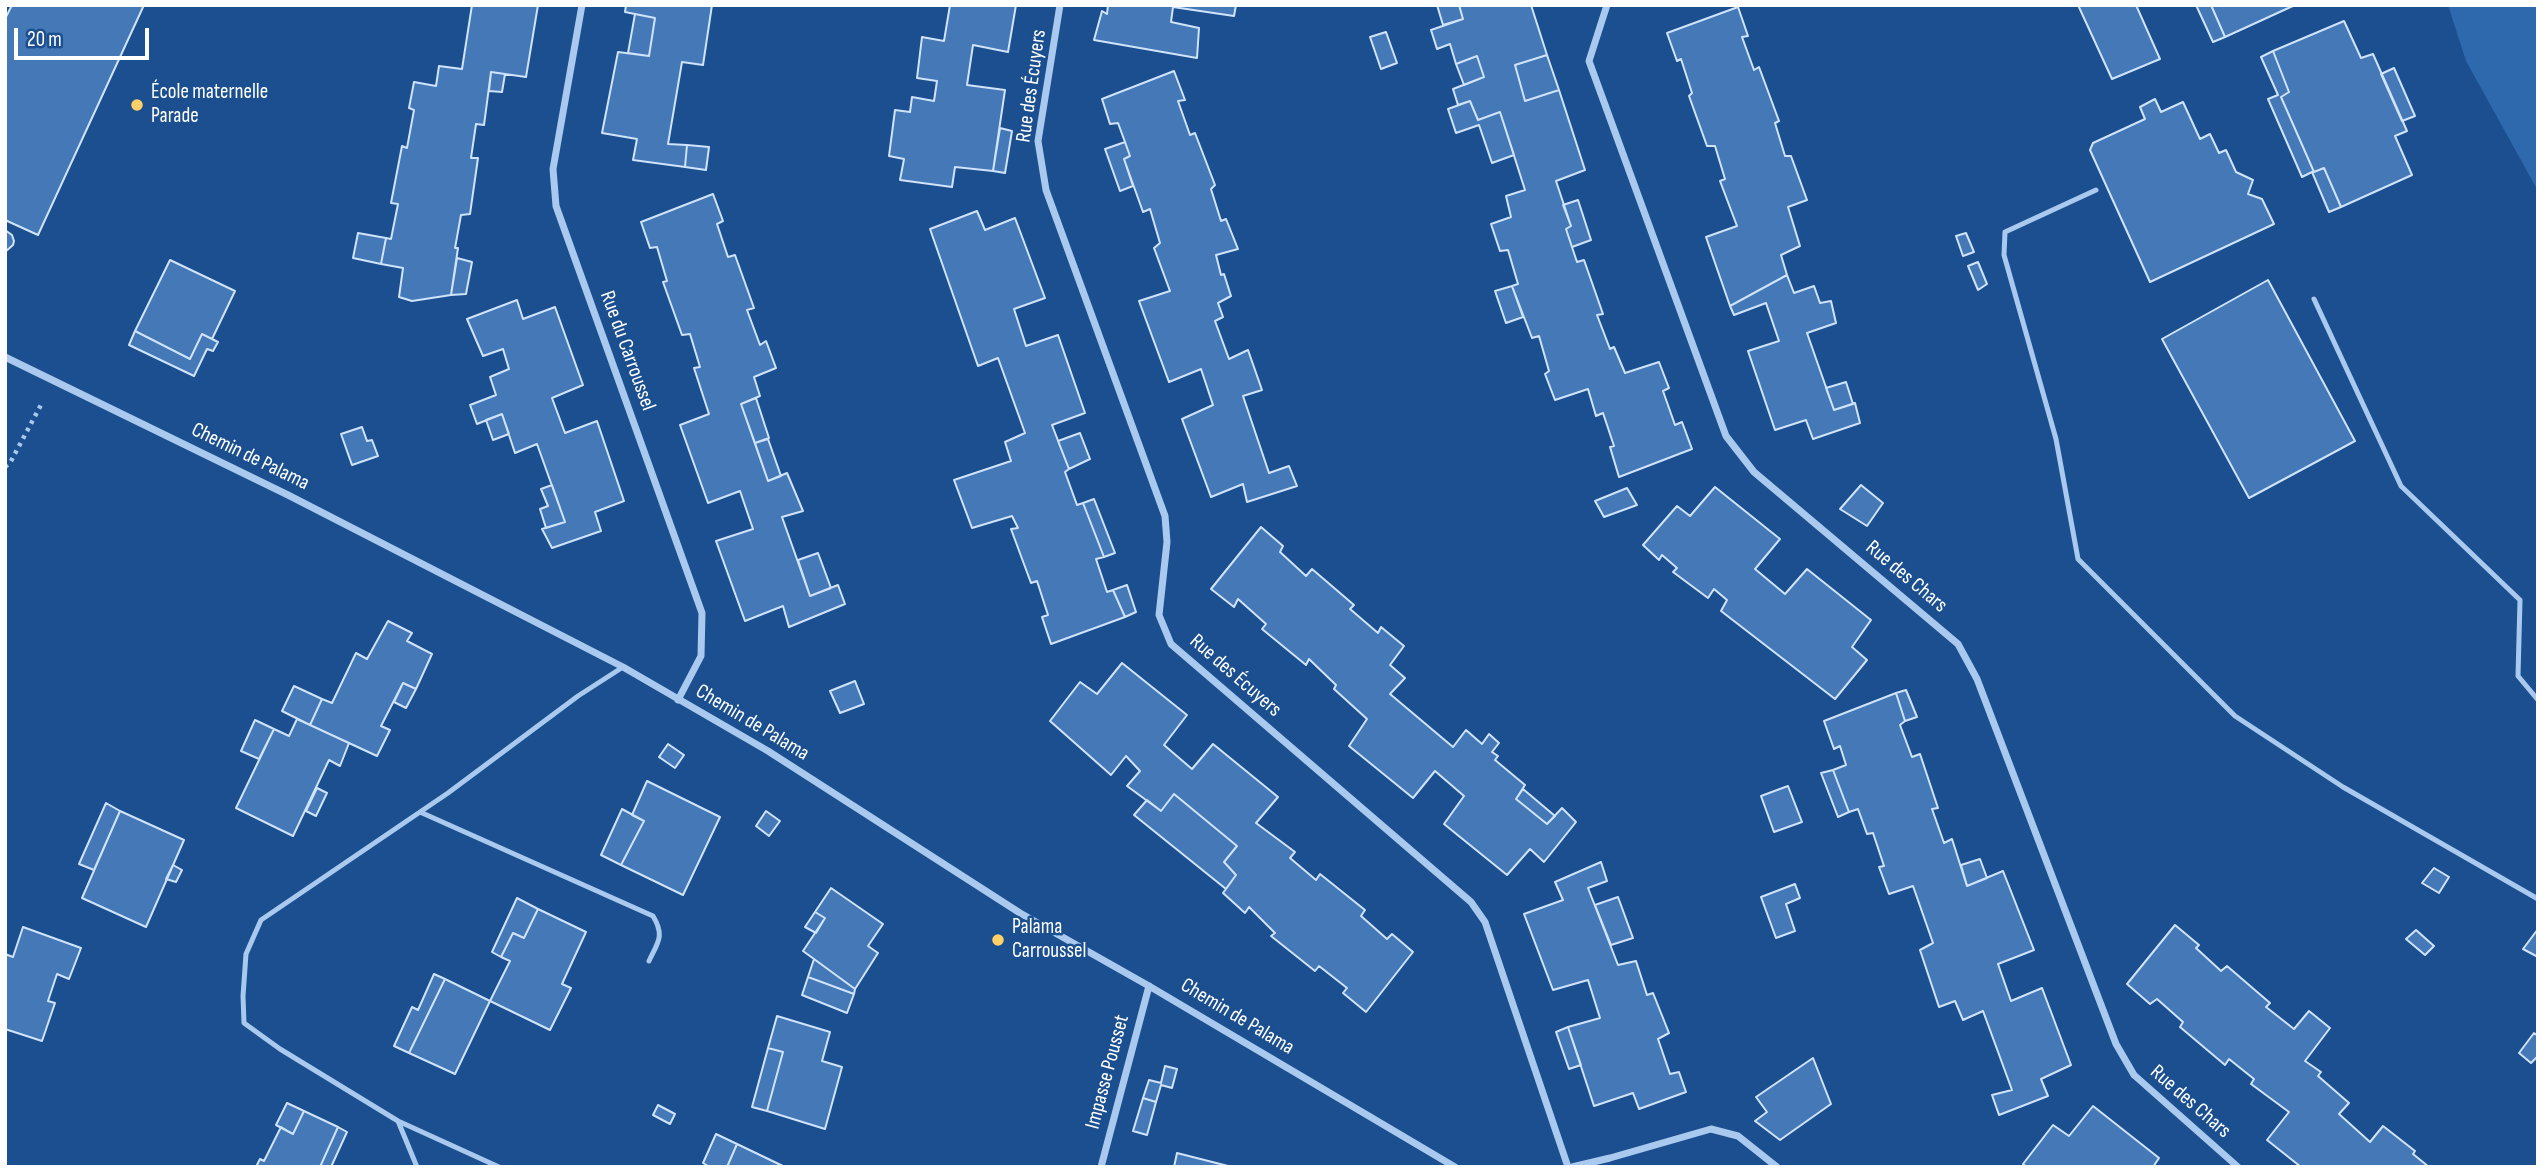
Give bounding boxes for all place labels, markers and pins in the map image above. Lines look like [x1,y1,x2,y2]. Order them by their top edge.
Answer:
place label: École maternelle Parade [151,80,268,130]
marker: École maternelle Parade [129,97,145,113]
place label: Palama Carroussel [1012,915,1086,965]
marker: Palama Carroussel [990,932,1006,948]

